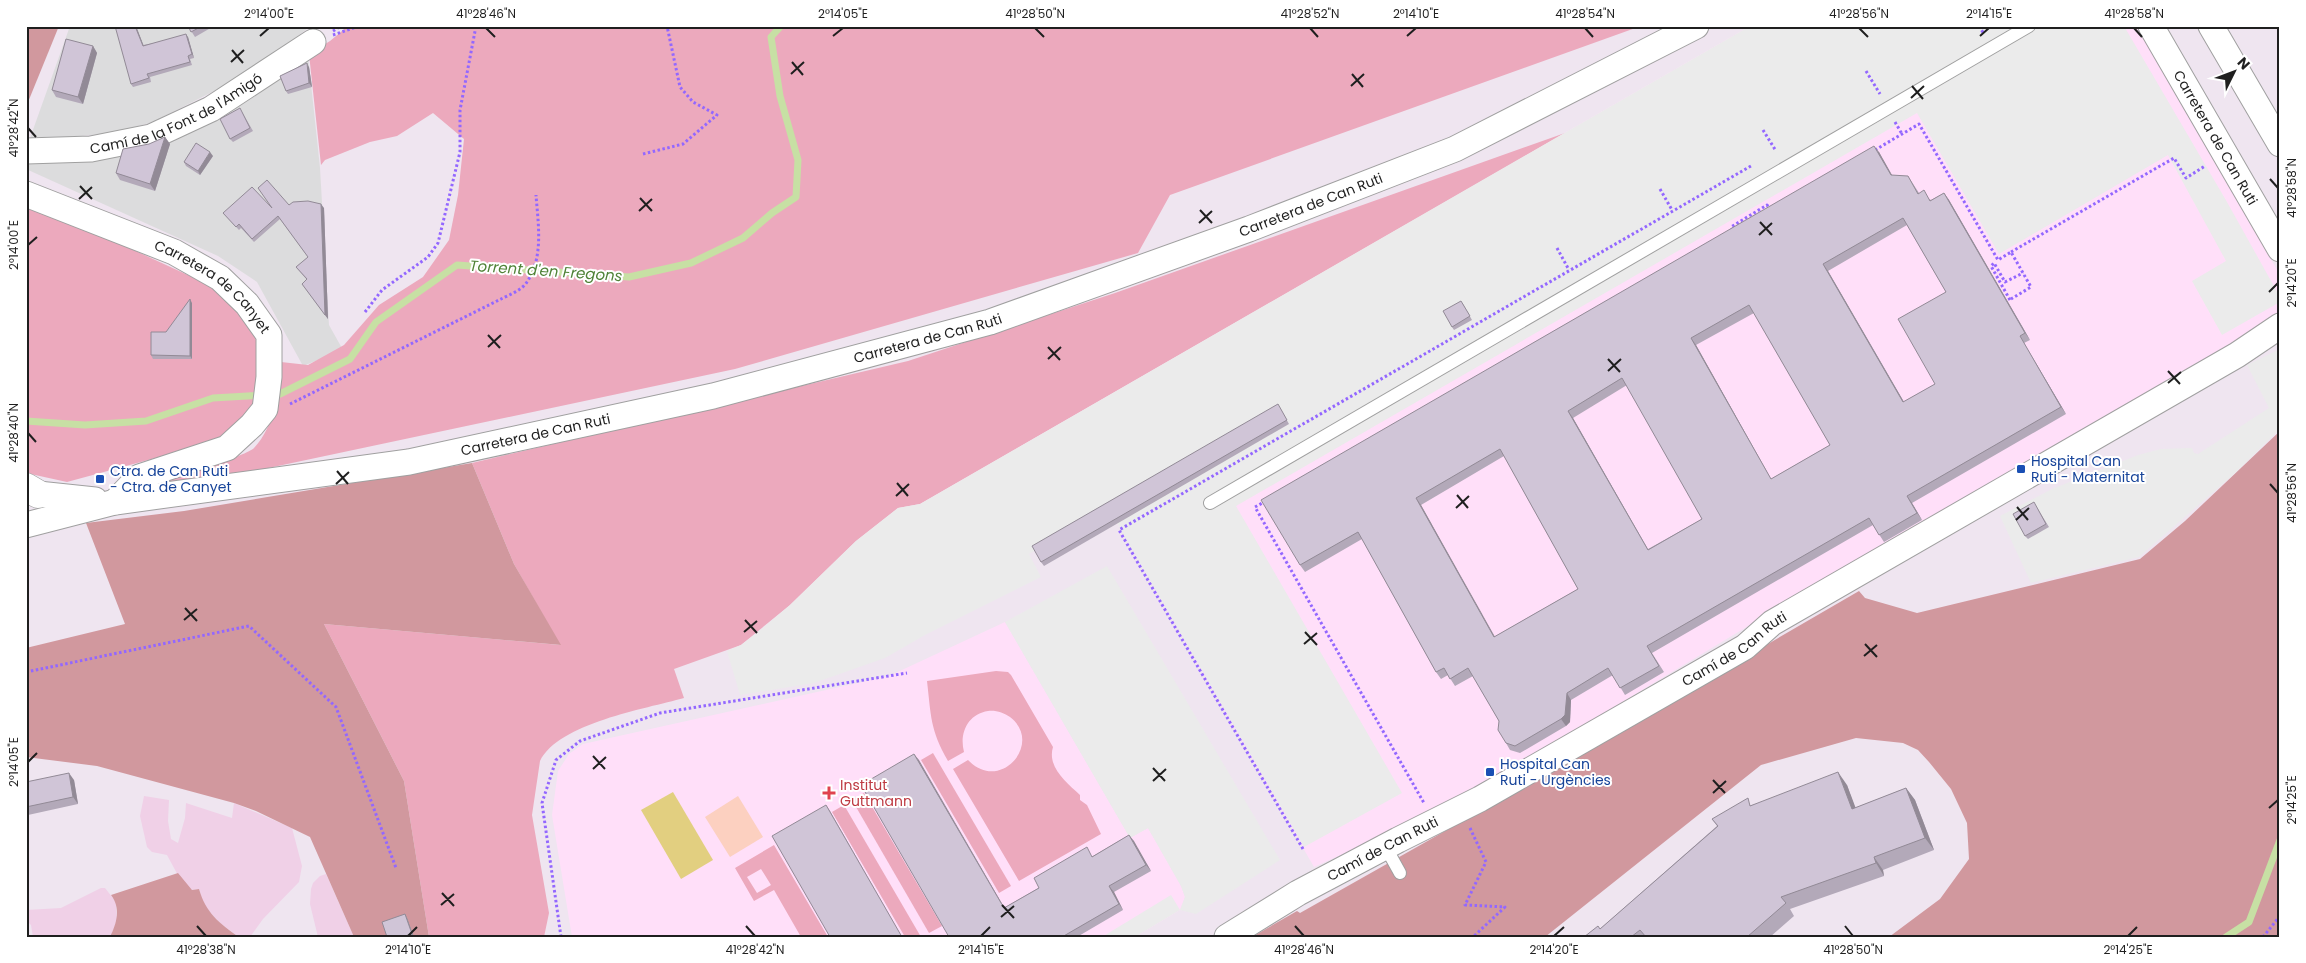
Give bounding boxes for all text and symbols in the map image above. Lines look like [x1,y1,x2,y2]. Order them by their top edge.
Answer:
text: 2°14'00"E [244,5,294,22]
text: 41°28'46"N [456,5,516,22]
text: 2°14'05"E [818,5,868,22]
text: 41°28'50"N [1005,5,1065,22]
text: 41°28'52"N [1280,5,1340,22]
text: 2°14'10"E [1393,5,1439,22]
text: 41°28'54"N [1555,5,1615,22]
text: 41°28'56"N [1829,5,1889,22]
text: 2°14'15"E [1966,5,2012,22]
text: 41°28'58"N [2104,5,2164,22]
north arrow [2208,48,2258,98]
text: N [2233,53,2255,74]
street label: Carretera de Can Ruti [2169,67,2262,209]
street label: Camí de la Font de l'Amigó [88,68,266,159]
text: 41°28'42"N [5,98,22,158]
text: 41°28'58"N [2283,158,2300,218]
street label: Carretera de Can Ruti [1236,168,1386,242]
text: 2°14'00"E [5,220,22,270]
street label: Carretera de Canyet [152,235,275,338]
water label: Torrent d'en Fregons [469,255,623,286]
text: 2°14'20"E [2283,258,2300,308]
street label: Carretera de Can Ruti [851,309,1005,368]
text: 41°28'40"N [5,403,22,463]
street label: Carretera de Can Ruti [459,409,612,461]
place label: Hospital Can Ruti - Maternitat [2031,451,2145,487]
place label: Ctra. de Can Ruti - Ctra. de Canyet [110,461,232,497]
marker: Hospital Can Ruti - Maternitat [2015,463,2027,475]
text: 41°28'56"N [2283,463,2300,523]
marker: Ctra. de Can Ruti - Ctra. de Canyet [94,473,106,485]
street label: Camí de Can Ruti [1678,607,1790,691]
text: 2°14'05"E [5,737,22,787]
place label: Hospital Can Ruti - Urgències [1500,754,1611,790]
marker: Hospital Can Ruti - Urgències [1484,766,1496,778]
place label: Institut Guttmann [840,775,912,811]
text: 2°14'25"E [2283,775,2300,825]
marker: Institut Guttmann [822,786,836,800]
street label: Camí de Can Ruti [1323,812,1442,886]
text: 41°28'38"N [176,941,236,958]
text: 2°14'10"E [385,941,431,958]
text: 41°28'42"N [725,941,785,958]
text: 2°14'15"E [958,941,1004,958]
text: 41°28'46"N [1274,941,1334,958]
text: 2°14'20"E [1529,941,1579,958]
text: 41°28'50"N [1823,941,1883,958]
text: 2°14'25"E [2103,941,2153,958]

